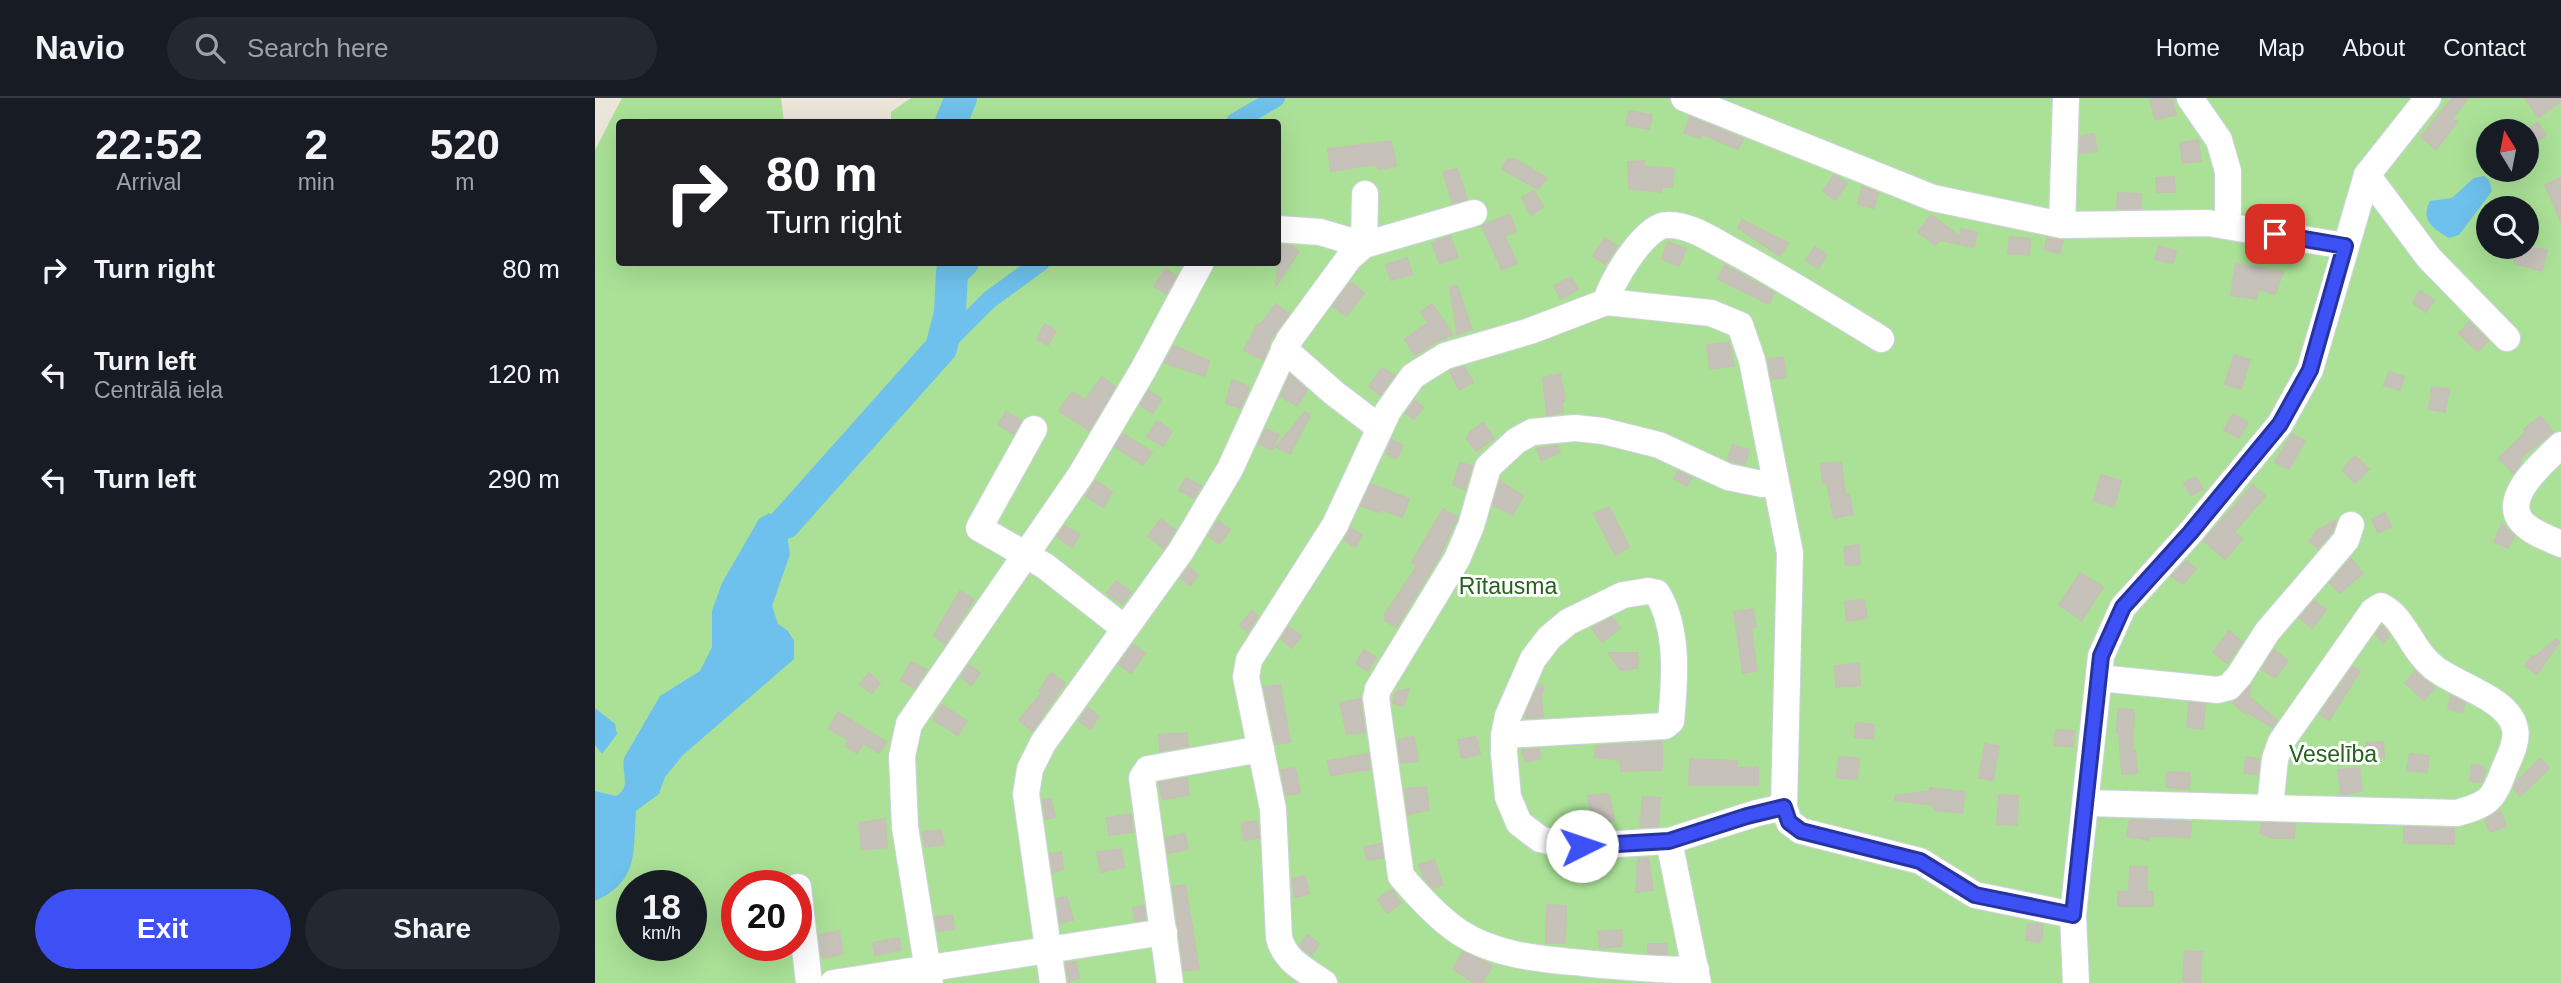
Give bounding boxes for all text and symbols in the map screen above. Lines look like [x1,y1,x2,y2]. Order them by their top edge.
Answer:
search box [167,17,657,80]
text: Navio [35,29,125,66]
icon: search [191,29,229,67]
text: Search here [247,33,389,63]
text: Home [2156,34,2220,61]
text: Map [2258,34,2305,61]
text: About [2343,34,2405,61]
text: Contact [2443,34,2526,61]
north arrow [2476,119,2539,182]
map controls [2476,119,2539,259]
text: 22:52 [95,121,203,168]
text: 2 [304,121,328,168]
text: 520 [430,121,500,168]
icon: right [651,147,742,238]
text: 80 m [766,147,878,201]
text: Arrival [116,169,181,195]
text: min [298,169,335,195]
text: m [455,169,474,195]
button: search [2476,196,2539,259]
text: Turn right [766,204,902,240]
pin [2245,204,2305,264]
icon: arrive [2256,215,2294,253]
icon: right [35,251,73,289]
text: Turn right [94,254,215,284]
text: 80 m [502,254,560,284]
text: Turn left [94,346,196,376]
icon: left [35,356,73,394]
text: 120 m [488,359,560,389]
text: Centrālā iela [94,377,223,403]
icon: left [35,461,73,499]
text: Turn left [94,464,196,494]
text: 290 m [488,464,560,494]
park label: Rītausma [1459,573,1557,599]
park label: Veselība [2289,741,2377,767]
position arrow [1545,809,1619,883]
speed limit sign: 20 [721,870,812,961]
text: 18 [642,887,681,926]
button: Exit [35,889,291,969]
button: Share [305,889,560,969]
text: km/h [642,923,681,943]

